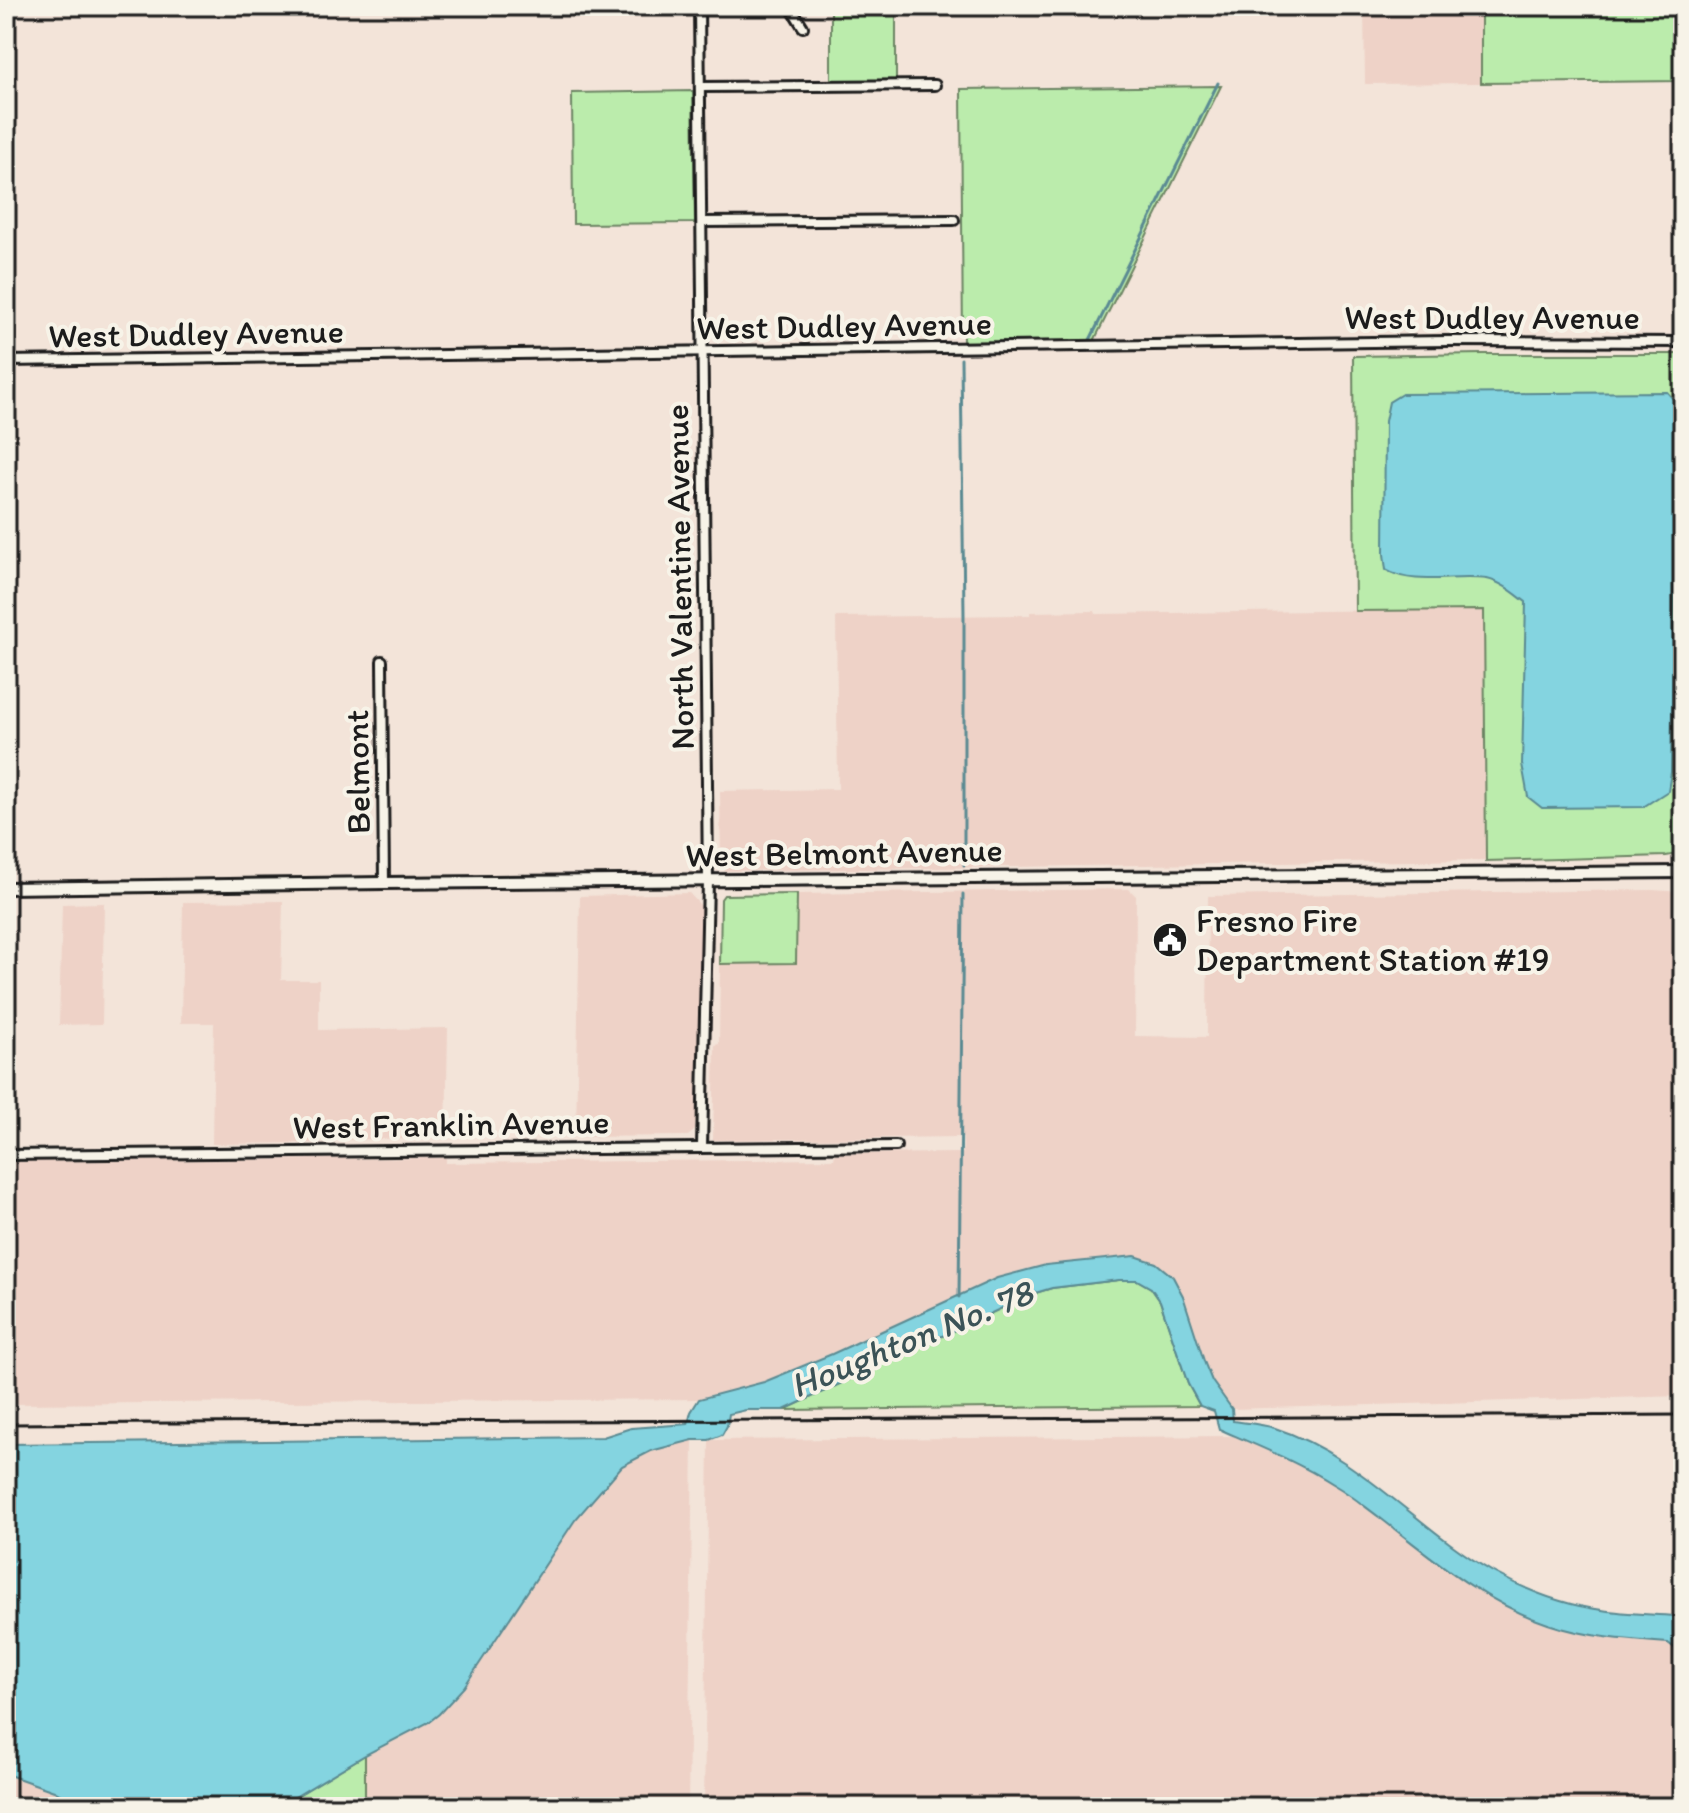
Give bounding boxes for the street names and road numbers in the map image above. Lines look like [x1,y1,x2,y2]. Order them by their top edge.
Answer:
street label: West Dudley Avenue [1344,297,1640,338]
street label: West Dudley Avenue [696,302,992,349]
street label: West Dudley Avenue [48,310,344,357]
street label: North Valentine Avenue [656,404,703,750]
street label: Belmont [336,709,379,835]
street label: West Belmont Avenue [685,829,1003,876]
street label: West Franklin Avenue [292,1101,610,1148]

